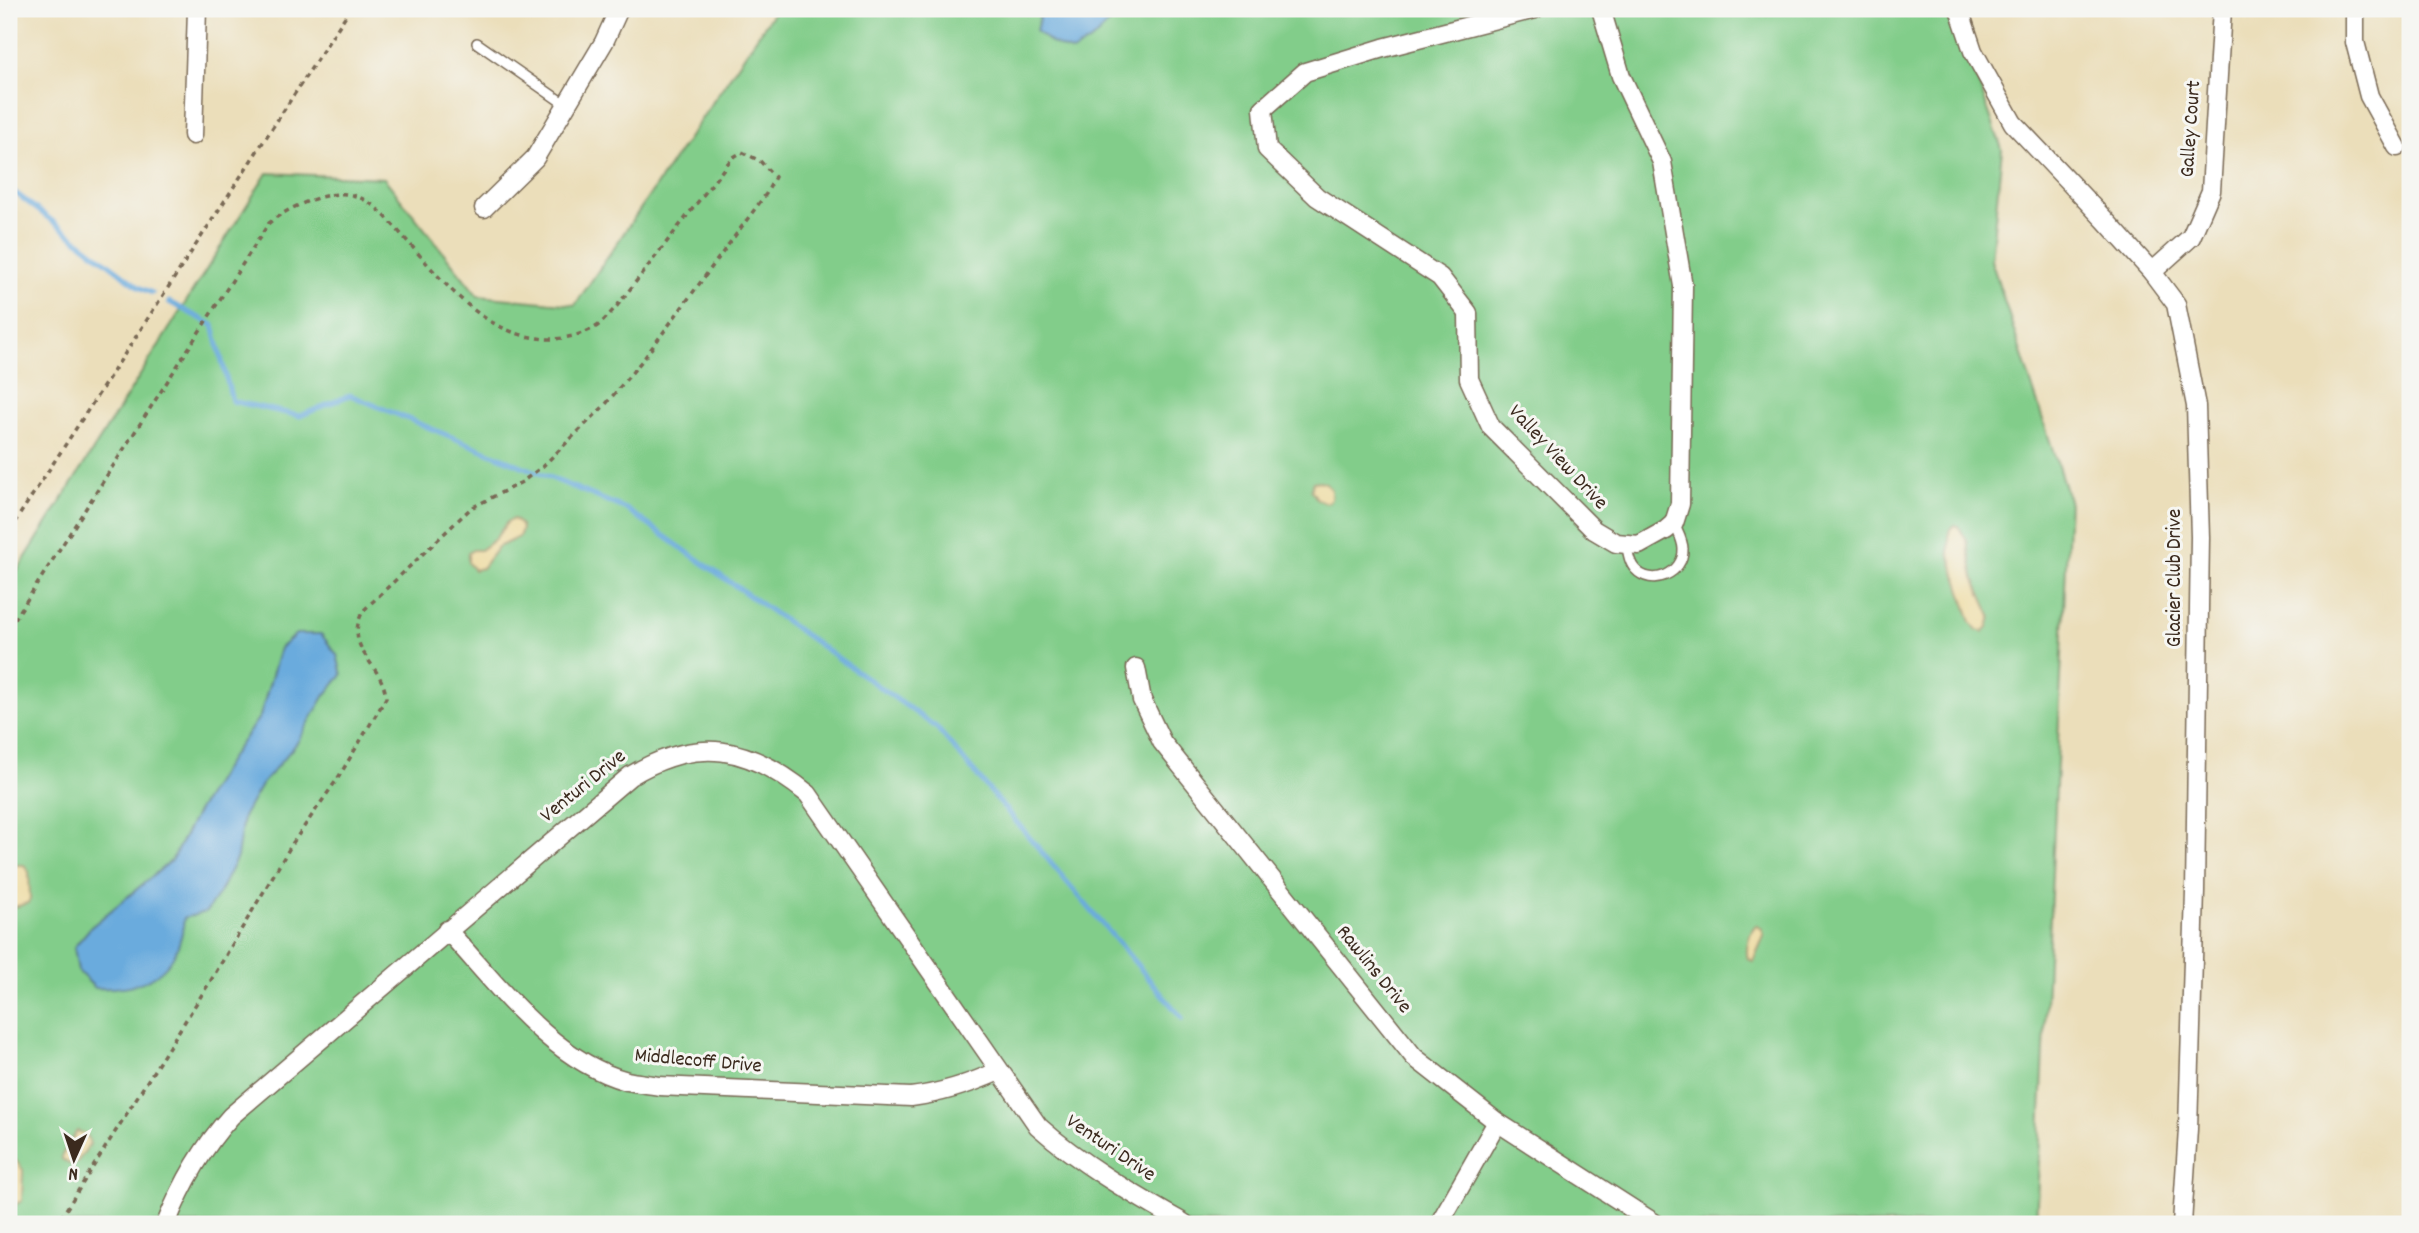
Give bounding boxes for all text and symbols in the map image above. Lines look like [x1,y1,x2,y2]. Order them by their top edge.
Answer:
street label: Galley Court [2174,79,2210,179]
street label: Valley View Drive [1500,399,1614,517]
street label: Glacier Club Drive [2161,509,2191,647]
street label: Venturi Drive [535,743,633,831]
street label: Rawlins Drive [1328,919,1418,1021]
street label: Middlecoff Drive [633,1042,763,1082]
street label: Venturi Drive [1059,1108,1161,1190]
north arrow [38,1124,108,1194]
text: N [68,1159,79,1186]

